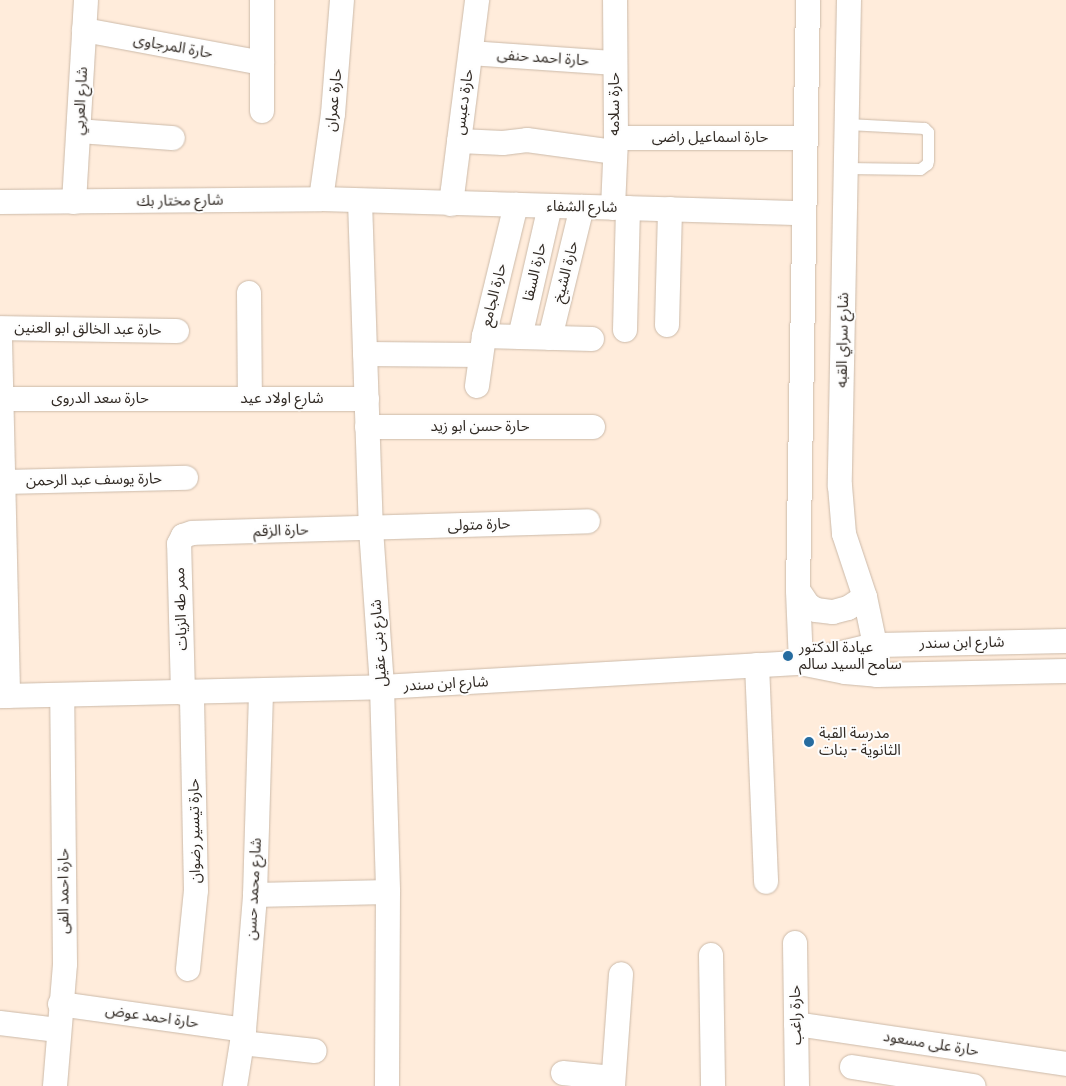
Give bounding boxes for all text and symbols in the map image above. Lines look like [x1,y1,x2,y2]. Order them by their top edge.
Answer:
street label: حارة المرجاوى [132,31,214,63]
street label: حارة احمد حنفى [496,46,590,70]
street label: شارع العربي [70,66,92,136]
street label: حارة عمران [322,68,346,132]
street label: حارة دعبس [450,68,478,136]
street label: حارة سلامه [606,72,624,136]
street label: حارة اسماعيل راضى [652,129,768,147]
street label: شارع مختار بك [136,191,224,211]
street label: شارع الشفاء [546,197,618,217]
street label: حارة الشيخ [550,239,582,305]
street label: حارة السقا [520,241,550,303]
street label: حارة الجامع [477,261,511,329]
street label: شارع سراي القبه [833,292,853,388]
street label: حارة عبد الخالق ابو العنين [14,319,162,339]
street label: حارة سعد الدروى [51,390,149,408]
street label: شارع اولاد عيد [240,390,324,408]
street label: حارة حسن ابو زيد [430,418,530,436]
street label: حارة يوسف عبد الرحمن [26,470,162,490]
street label: حارة متولى [447,515,511,535]
street label: حارة الزقم [253,521,309,541]
street label: ممر طه الزيات [171,567,191,651]
street label: شارع بنى عقيل [367,599,391,687]
street label: شارع ابن سندر [919,633,1005,653]
place label: عيادة الدكتور سامح السيد سالم [799,638,902,673]
marker: عيادة الدكتور سامح السيد سالم [781,649,795,663]
street label: شارع ابن سندر [403,673,489,695]
place label: مدرسة القبة الثانوية - بنات [819,724,901,759]
marker: مدرسة القبة الثانوية - بنات [803,736,815,748]
street label: حارة تيسير رضوان [185,778,205,884]
street label: شارع محمد حسن [242,837,266,941]
street label: حارة احمد الفى [55,848,73,934]
street label: حارة راغب [786,985,806,1045]
street label: حارة احمد عوض [104,1002,200,1032]
street label: حارة على مسعود [882,1028,980,1060]

